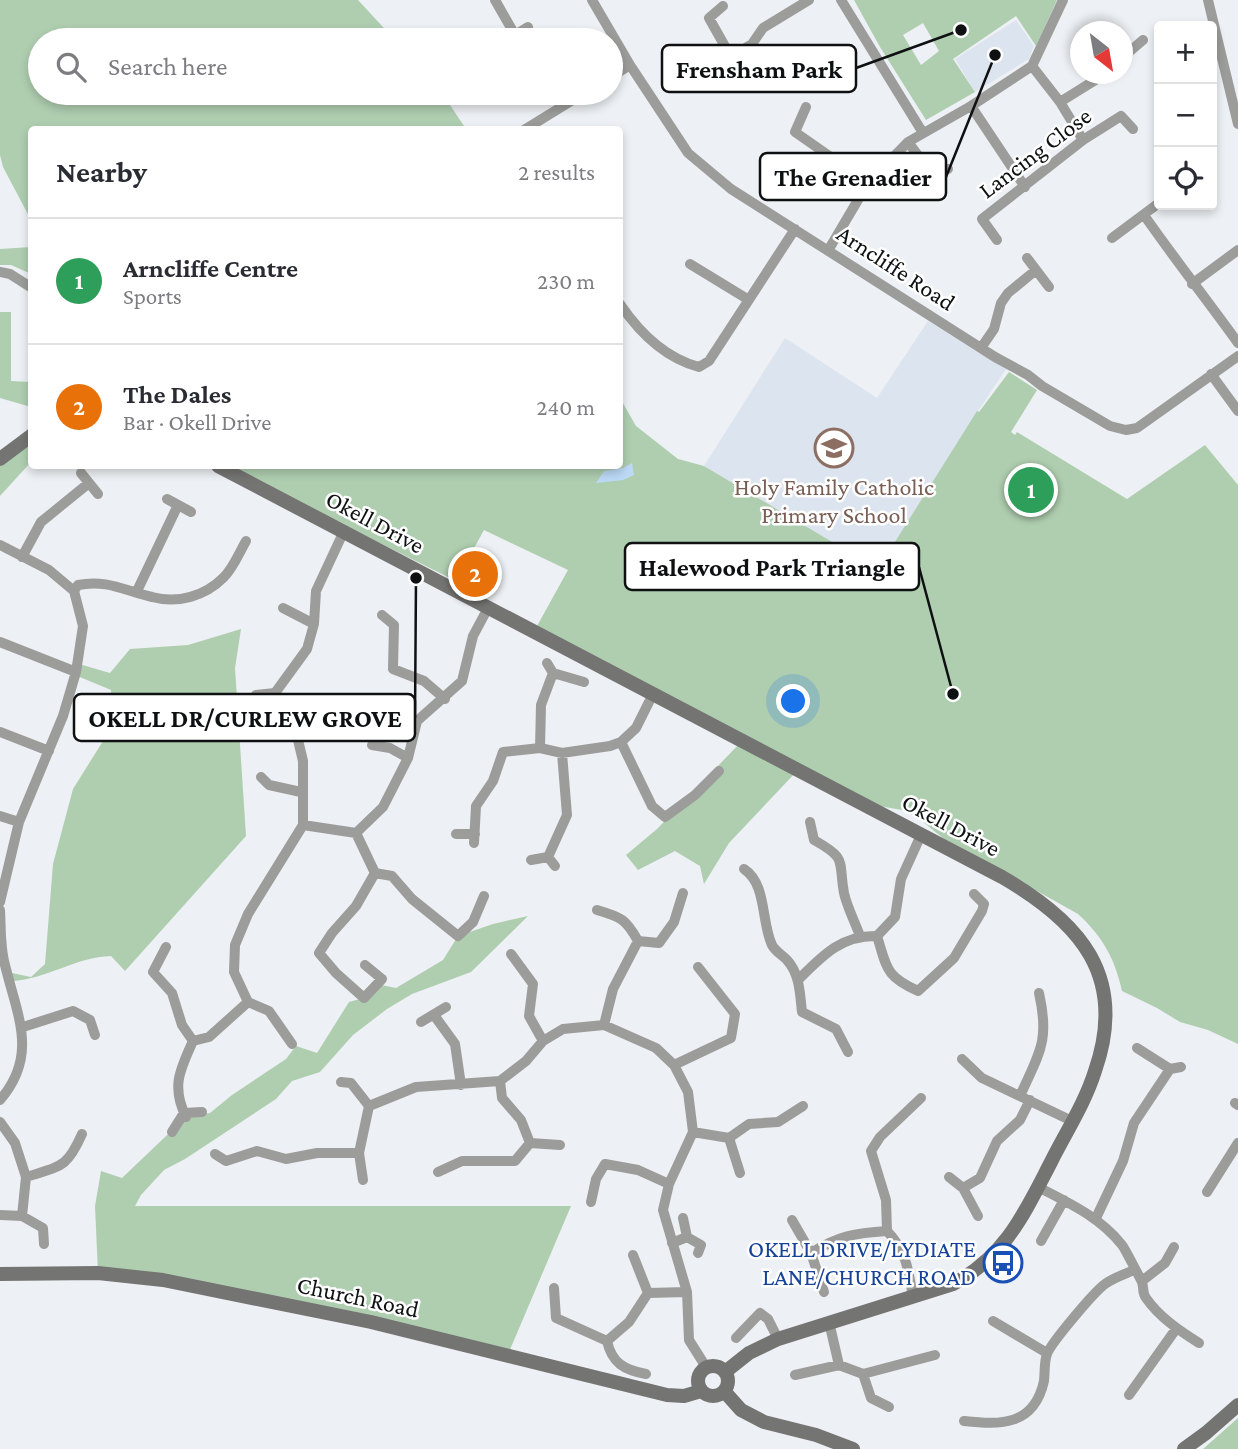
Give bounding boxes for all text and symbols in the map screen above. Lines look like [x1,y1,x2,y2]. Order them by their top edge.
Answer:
north arrow [1070,21,1133,84]
map controls [1154,21,1217,210]
button: + [1154,21,1217,84]
search box [28,28,623,105]
callout: Frensham Park [662,45,856,92]
icon: search [52,48,90,86]
text: Search here [108,52,227,81]
text: Frensham Park [676,55,843,84]
button: − [1154,84,1217,147]
street label: Lancing Close [973,102,1096,204]
button: locate [1154,147,1217,210]
callout: The Grenadier [760,153,946,200]
text: Nearby [56,155,147,188]
text: 2 results [518,159,595,185]
text: The Grenadier [774,163,933,192]
street label: Arncliffe Road [832,219,961,316]
text: Arncliffe Centre [123,254,298,283]
text: 1 [75,268,83,294]
text: 230 m [537,268,595,294]
text: Sports [123,283,182,309]
text: The Dales [123,380,231,409]
text: 2 [73,394,85,420]
text: 240 m [536,394,595,420]
text: Bar · Okell Drive [123,409,271,435]
school or university icon: Holy Family Catholic Primary School [813,427,855,469]
pin: 1 [1008,464,1054,516]
place label: Holy Family Catholic Primary School [734,473,934,528]
street label: Okell Drive [322,484,429,559]
callout: Halewood Park Triangle [625,543,919,590]
pin: 2 [452,548,498,600]
text: Halewood Park Triangle [639,553,905,582]
your location [776,684,810,718]
callout: OKELL DR/CURLEW GROVE [74,694,415,741]
text: OKELL DR/CURLEW GROVE [88,704,402,733]
street label: Okell Drive [898,787,1005,862]
place label: OKELL DRIVE/LYDIATE LANE/CHURCH ROAD [748,1235,976,1290]
bus stop icon: OKELL DRIVE/LYDIATE LANE/CHURCH ROAD [982,1242,1024,1284]
street label: Church Road [295,1270,422,1323]

